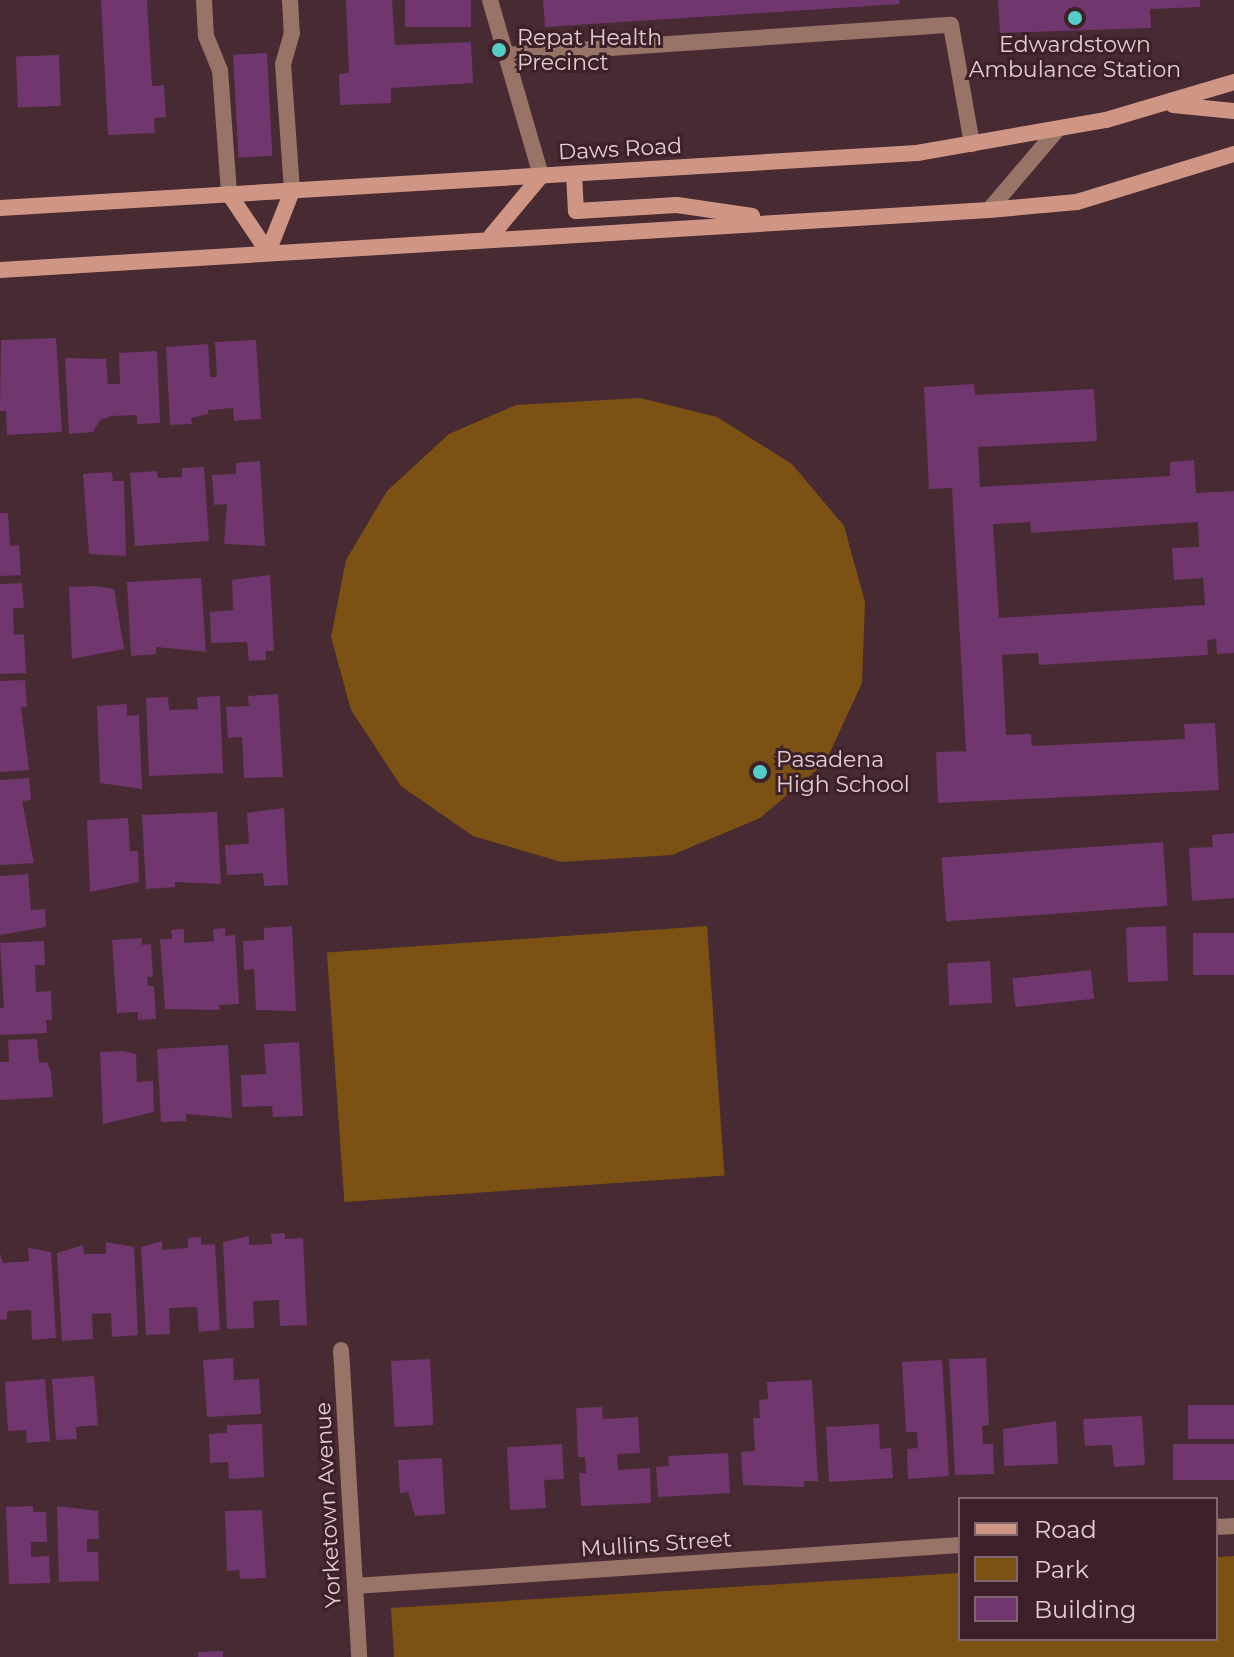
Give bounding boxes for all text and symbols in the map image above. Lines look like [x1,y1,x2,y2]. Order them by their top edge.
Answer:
marker: Edwardstown Ambulance Station [1066,9,1084,27]
place label: Repat Health Precinct [517,24,662,76]
place label: Edwardstown Ambulance Station [969,31,1181,82]
marker: Repat Health Precinct [488,39,510,61]
street label: Daws Road [557,133,683,165]
place label: Pasadena High School [776,746,910,798]
marker: Pasadena High School [751,763,769,781]
street label: Yorketown Avenue [309,1401,347,1609]
legend [958,1497,1218,1641]
text: Road [1034,1515,1097,1544]
street label: Mullins Street [580,1526,732,1562]
text: Park [1034,1555,1089,1584]
text: Building [1034,1595,1137,1624]

